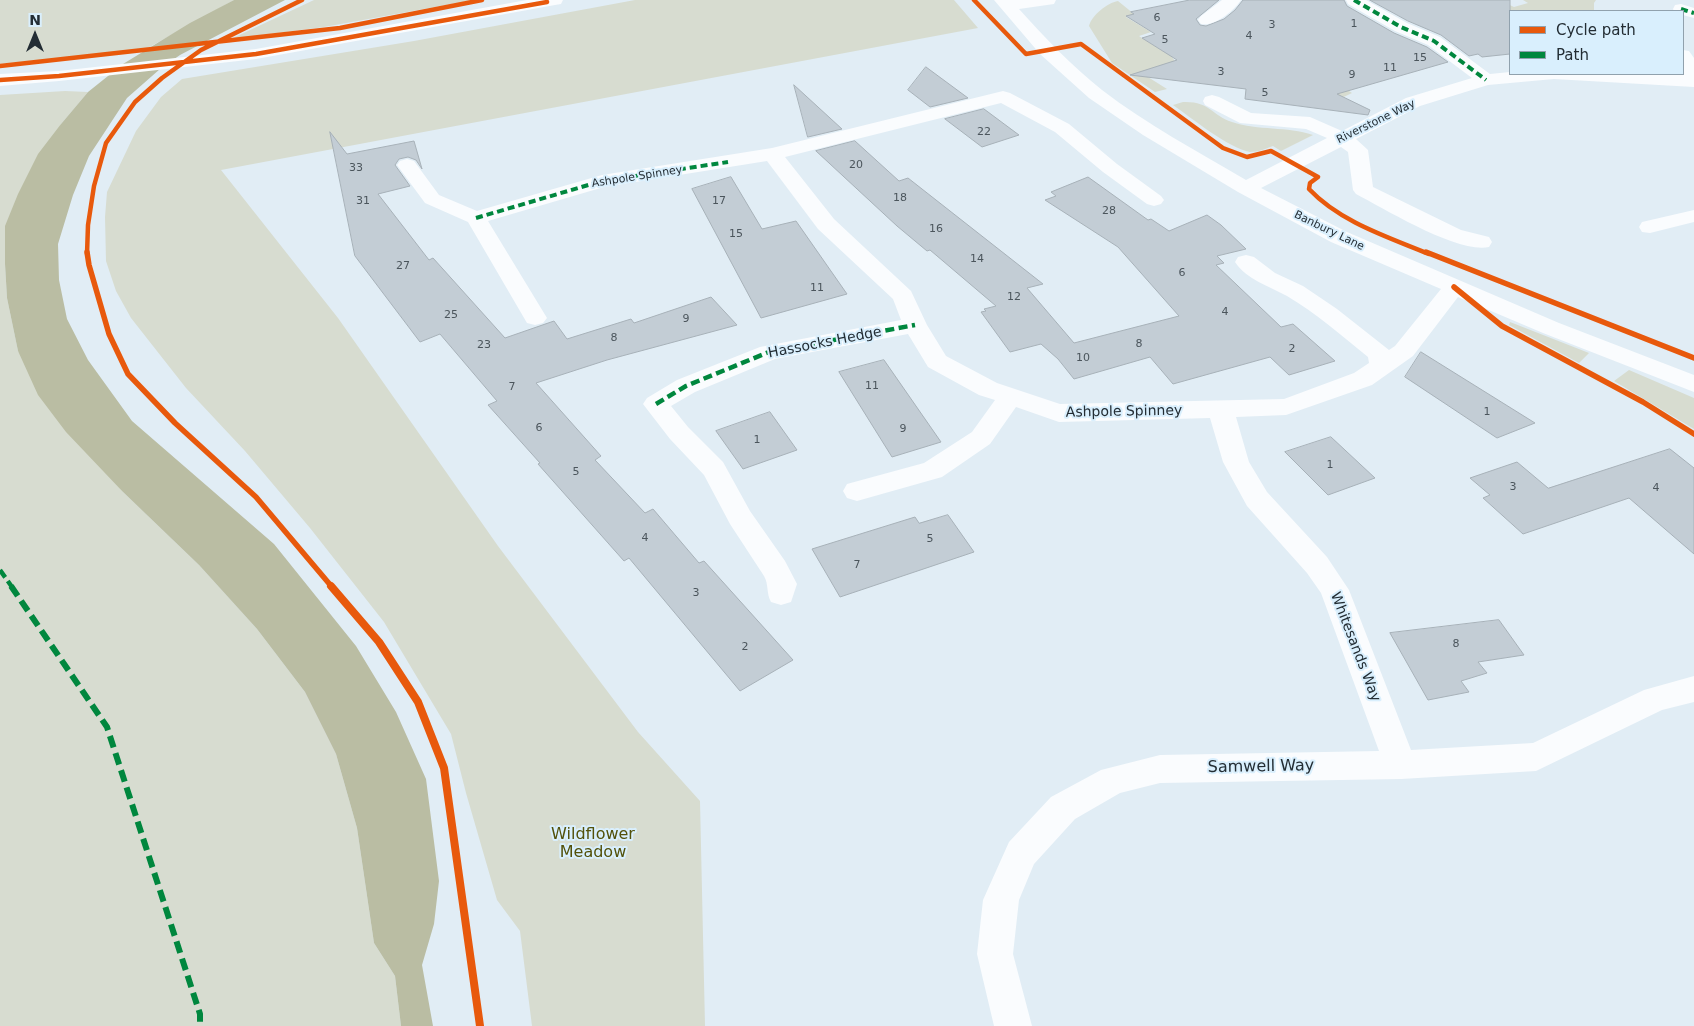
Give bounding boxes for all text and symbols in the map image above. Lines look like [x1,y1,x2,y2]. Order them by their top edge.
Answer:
north arrow [10,10,60,60]
legend [1509,10,1684,75]
house number: 6 [1154,11,1160,25]
text: N [29,12,41,28]
house number: 1 [1351,17,1357,31]
house number: 3 [1269,18,1275,32]
text: Cycle path [1556,21,1636,39]
house number: 4 [1246,29,1252,43]
house number: 5 [1162,33,1168,47]
text: Path [1556,46,1589,64]
house number: 15 [1413,51,1427,65]
house number: 11 [1383,61,1397,75]
house number: 3 [1218,65,1224,79]
house number: 9 [1349,68,1355,82]
house number: 5 [1262,86,1268,100]
street label: Riverstone Way [1334,97,1418,147]
house number: 22 [977,125,991,139]
house number: 20 [849,158,863,172]
house number: 33 [349,161,363,175]
street label: Ashpole Spinney [591,163,683,191]
house number: 18 [893,191,907,205]
house number: 31 [356,194,370,208]
house number: 17 [712,194,726,208]
house number: 28 [1102,204,1116,218]
street label: Banbury Lane [1292,208,1366,254]
house number: 16 [929,222,943,236]
house number: 15 [729,227,743,241]
house number: 14 [970,252,984,266]
house number: 27 [396,259,410,273]
house number: 6 [1179,266,1185,280]
house number: 11 [810,281,824,295]
house number: 12 [1007,290,1021,304]
house number: 4 [1222,305,1228,319]
house number: 25 [444,308,458,322]
house number: 9 [683,312,689,326]
street label: Hassocks Hedge [767,324,883,362]
house number: 8 [611,331,617,345]
house number: 8 [1136,337,1142,351]
house number: 23 [477,338,491,352]
house number: 2 [1289,342,1295,356]
house number: 10 [1076,351,1090,365]
house number: 11 [865,379,879,393]
house number: 7 [509,380,515,394]
street label: Ashpole Spinney [1066,403,1182,421]
house number: 1 [1484,405,1490,419]
house number: 6 [536,421,542,435]
house number: 9 [900,422,906,436]
house number: 1 [754,433,760,447]
house number: 1 [1327,458,1333,472]
house number: 5 [573,465,579,479]
house number: 3 [1510,480,1516,494]
house number: 4 [1653,481,1659,495]
house number: 4 [642,531,648,545]
house number: 5 [927,532,933,546]
house number: 7 [854,558,860,572]
house number: 3 [693,586,699,600]
street label: Whitesands Way [1326,590,1384,704]
house number: 8 [1453,637,1459,651]
house number: 2 [742,640,748,654]
street label: Samwell Way [1208,756,1314,778]
park label: Wildflower Meadow [551,825,635,863]

